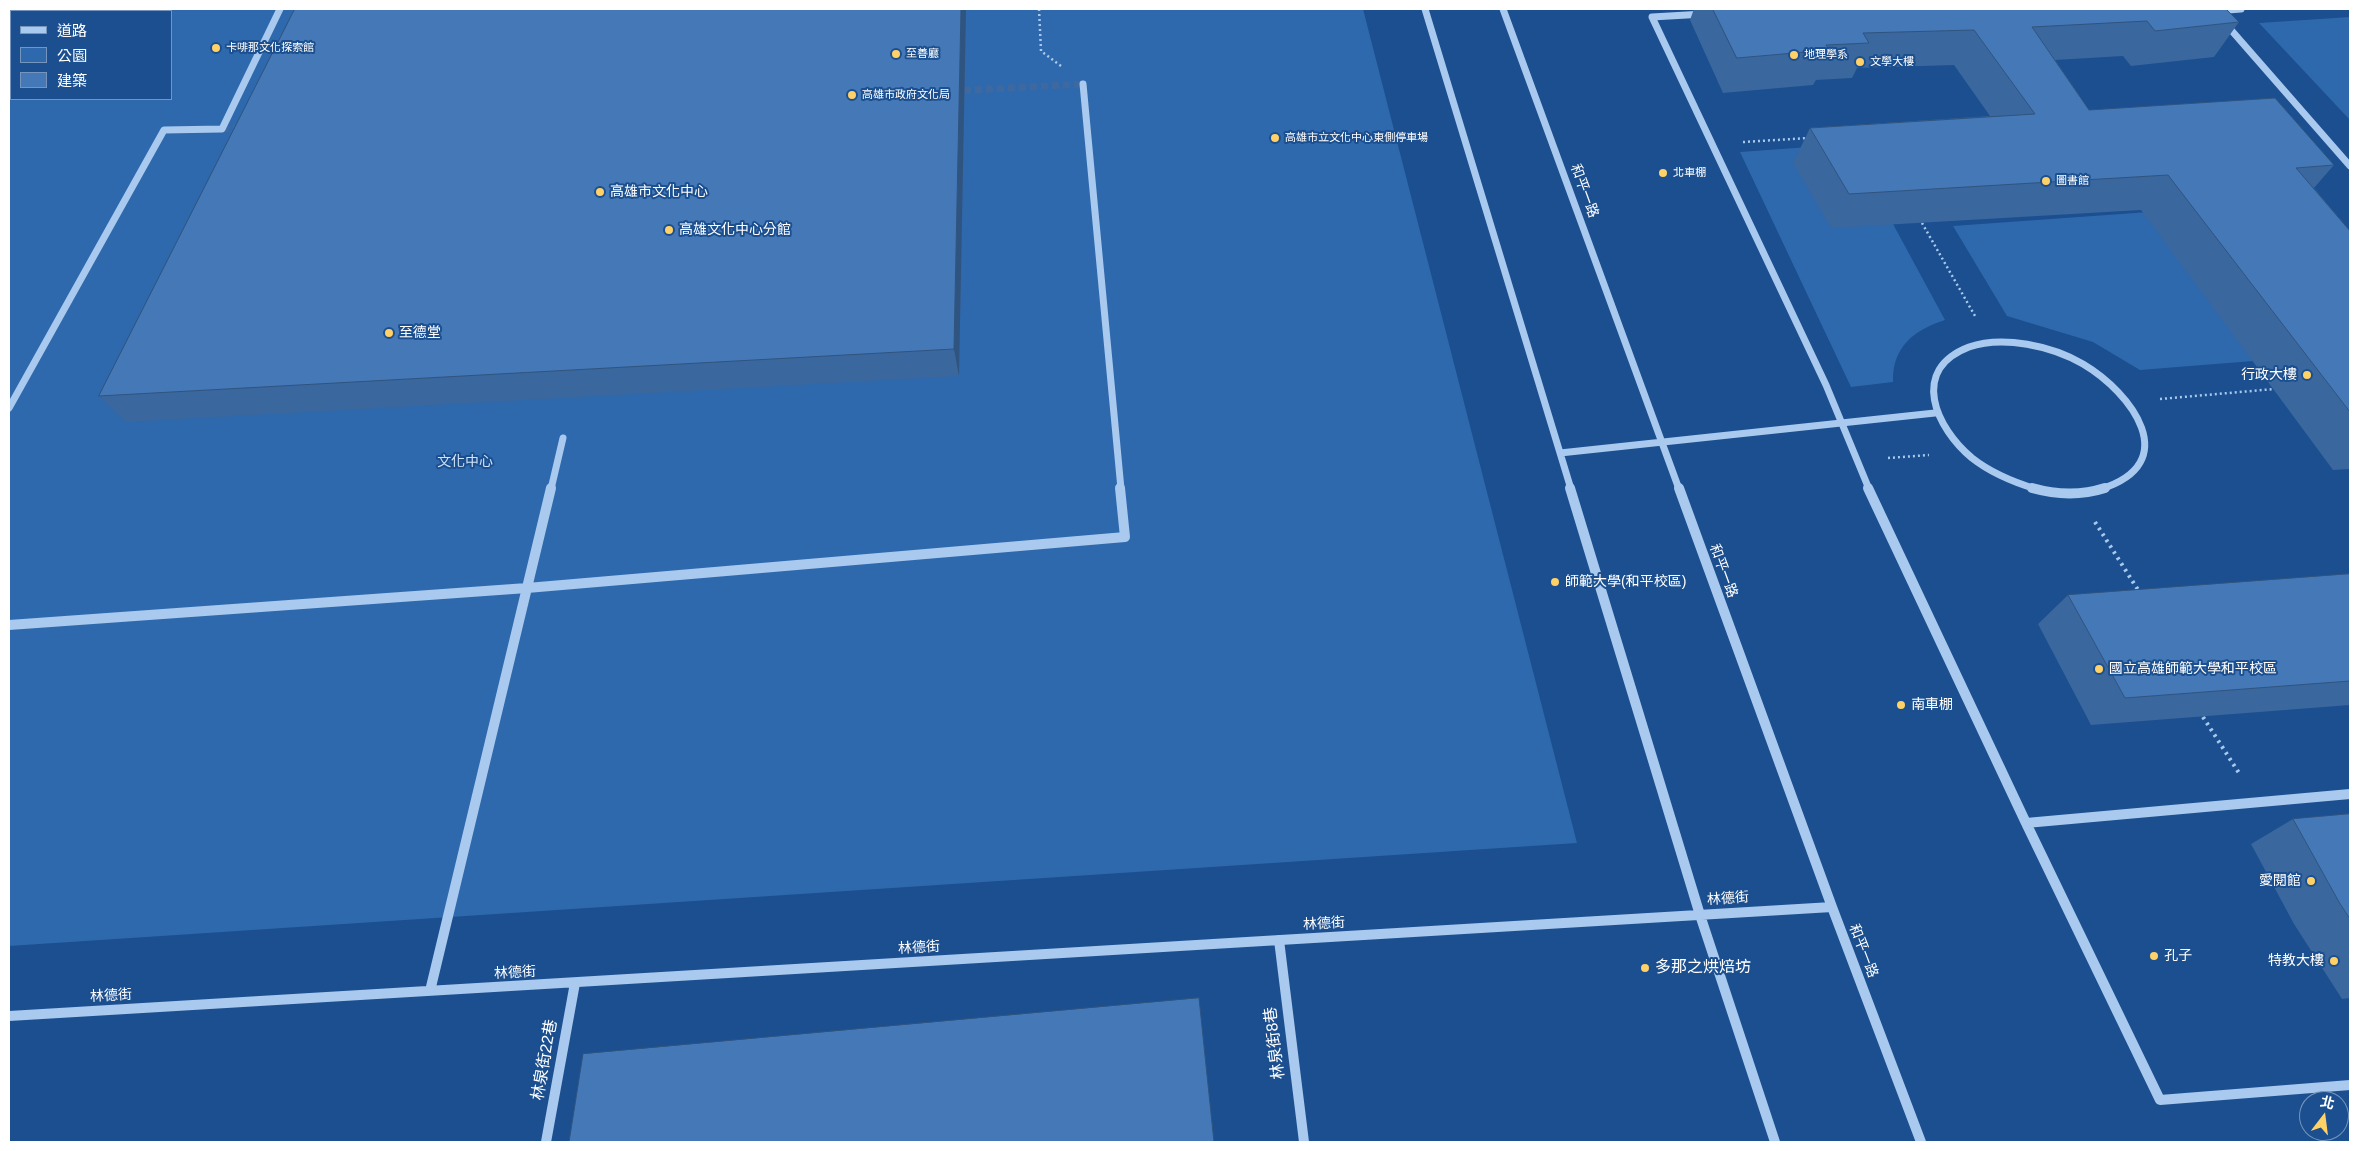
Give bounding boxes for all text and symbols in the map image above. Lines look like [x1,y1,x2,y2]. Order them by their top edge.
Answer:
legend [10,10,172,100]
text: 道路 [57,22,87,39]
place label: 卡啡那文化探索館 [226,41,314,55]
marker: 卡啡那文化探索館 [210,42,222,54]
text: 公園 [57,47,87,64]
place label: 至善廳 [906,47,939,61]
marker: 至善廳 [890,48,902,60]
place label: 地理學系 [1804,48,1848,62]
marker: 地理學系 [1788,49,1800,61]
place label: 文學大樓 [1870,55,1914,69]
marker: 文學大樓 [1854,56,1866,68]
text: 建築 [57,72,87,89]
place label: 高雄市政府文化局 [862,88,950,102]
marker: 高雄市政府文化局 [846,89,858,101]
place label: 高雄市立文化中心東側停車場 [1285,131,1428,145]
marker: 高雄市立文化中心東側停車場 [1269,132,1281,144]
street label: 和平一路 [1567,162,1601,220]
place label: 北車棚 [1673,166,1706,180]
marker: 北車棚 [1657,167,1669,179]
place label: 圖書館 [2056,174,2089,188]
marker: 圖書館 [2040,175,2052,187]
place label: 高雄市文化中心 [610,184,708,200]
marker: 高雄市文化中心 [594,186,606,198]
place label: 高雄文化中心分館 [679,222,791,238]
marker: 高雄文化中心分館 [663,224,675,236]
place label: 至德堂 [399,325,441,341]
marker: 至德堂 [383,327,395,339]
place label: 行政大樓 [2241,367,2297,383]
marker: 行政大樓 [2301,369,2313,381]
park label: 文化中心 [437,454,493,470]
street label: 和平一路 [1706,542,1740,600]
place label: 師範大學(和平校區) [1565,574,1686,590]
marker: 師範大學(和平校區) [1549,576,1561,588]
place label: 國立高雄師範大學和平校區 [2109,661,2277,677]
marker: 國立高雄師範大學和平校區 [2093,663,2105,675]
place label: 南車棚 [1911,697,1953,713]
marker: 南車棚 [1895,699,1907,711]
place label: 愛閱館 [2259,873,2301,889]
marker: 愛閱館 [2305,875,2317,887]
street label: 林德街 [1706,889,1750,909]
street label: 林德街 [1303,915,1345,933]
street label: 和平一路 [1845,922,1881,980]
street label: 林德街 [898,939,940,957]
place label: 孔子 [2164,948,2192,964]
marker: 孔子 [2148,950,2160,962]
place label: 特教大樓 [2268,953,2324,969]
marker: 特教大樓 [2328,955,2340,967]
place label: 多那之烘焙坊 [1655,958,1751,978]
marker: 多那之烘焙坊 [1639,962,1651,974]
street label: 林德街 [494,964,536,982]
street label: 林德街 [90,987,132,1005]
street label: 林泉街8巷 [1261,1006,1289,1080]
street label: 林泉街22巷 [528,1018,562,1102]
north arrow [2299,1091,2349,1141]
text: 北 [2319,1093,2336,1112]

